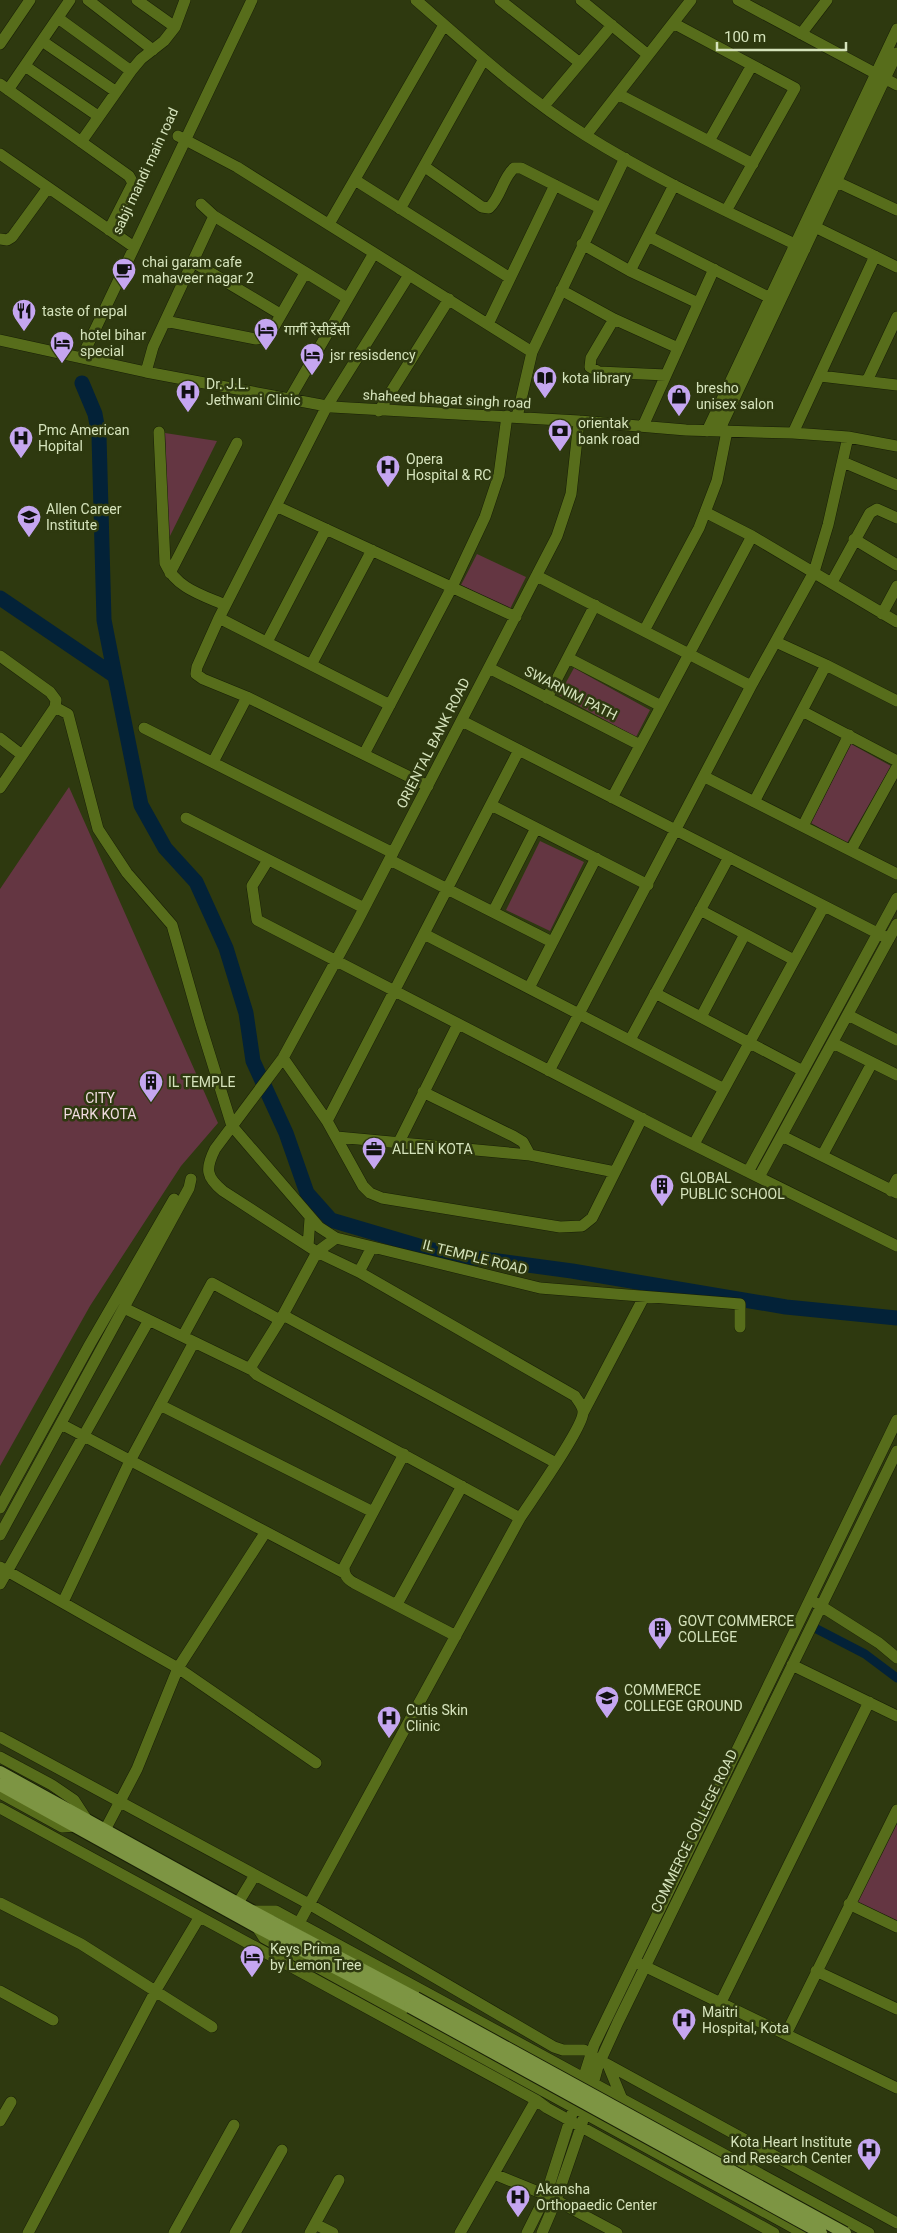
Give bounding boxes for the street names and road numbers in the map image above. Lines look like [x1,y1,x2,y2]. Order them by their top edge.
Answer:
street label: sabji mandi main road [109,105,181,237]
street label: shaheed bhagat singh road [362,387,532,411]
street label: SWARNIM PATH [522,663,620,723]
street label: ORIENTAL BANK ROAD [393,675,473,811]
street label: IL TEMPLE ROAD [421,1236,529,1278]
street label: COMMERCE COLLEGE ROAD [647,1747,741,1915]

